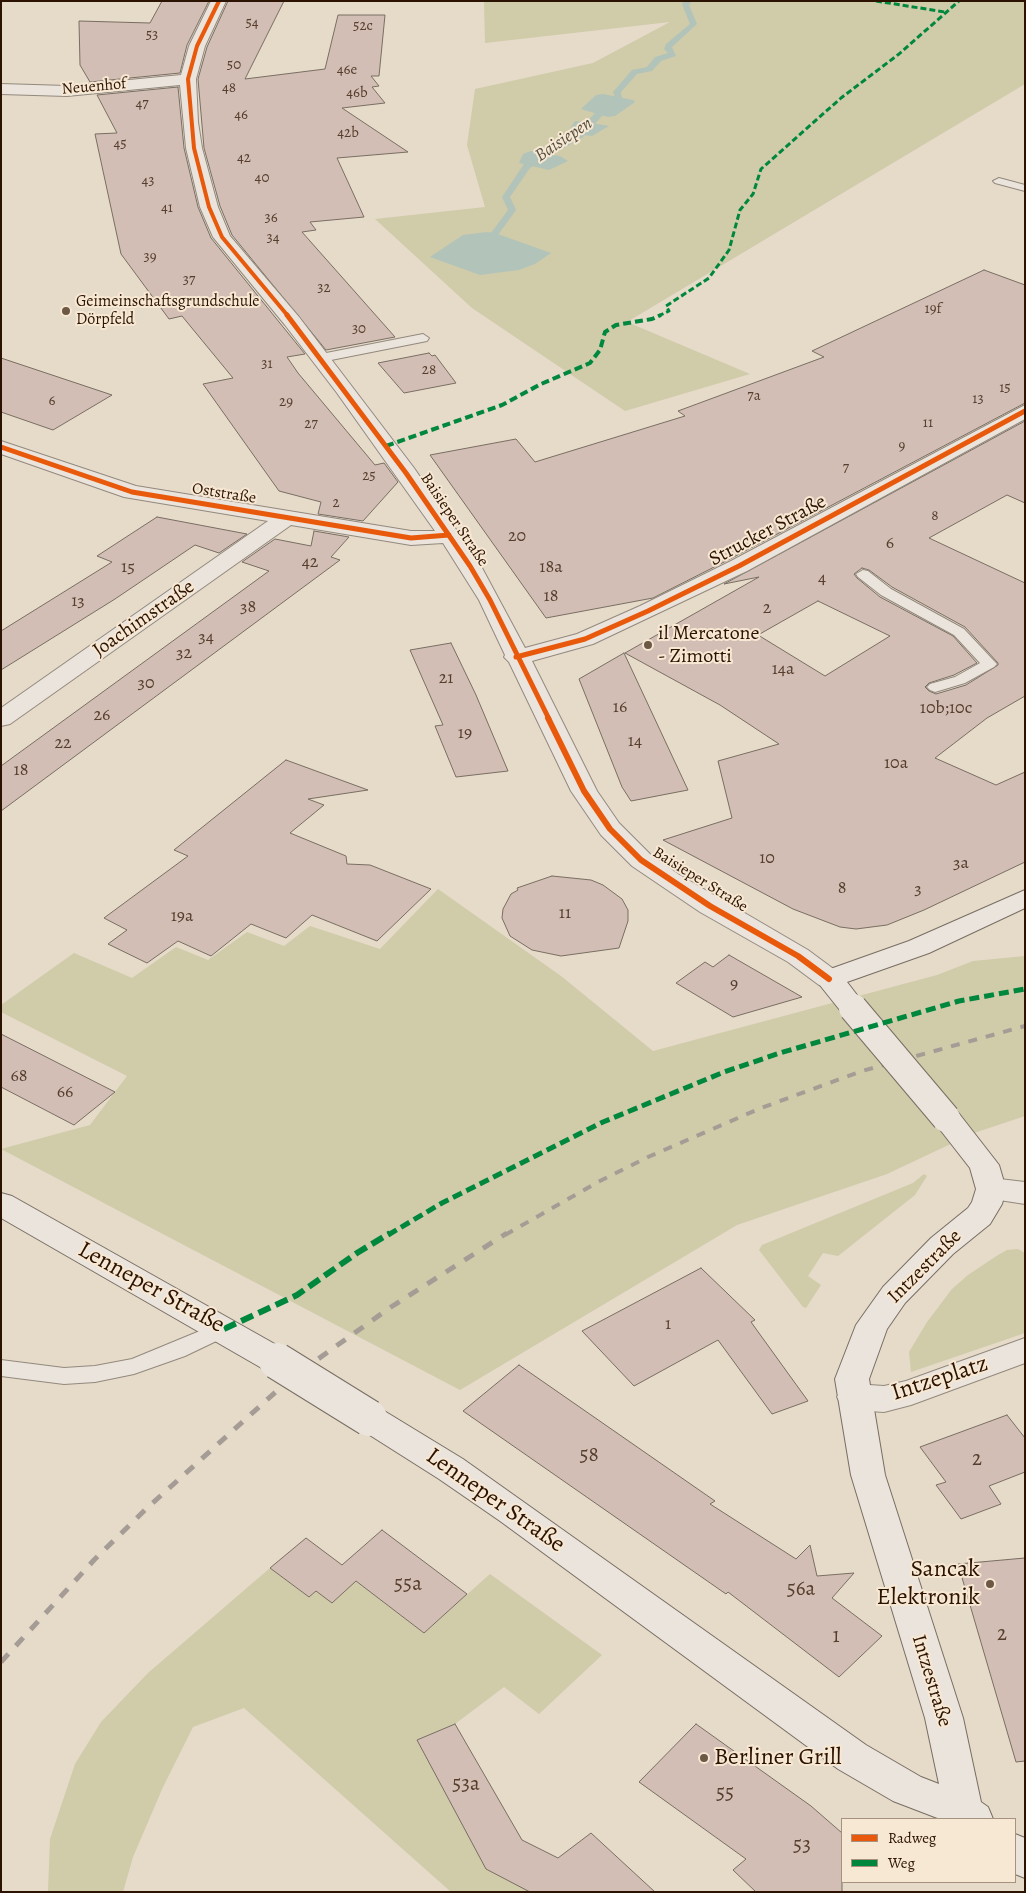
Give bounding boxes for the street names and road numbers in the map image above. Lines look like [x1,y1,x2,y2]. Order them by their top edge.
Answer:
street label: Neuenhof [61,75,127,99]
street label: Baisieper Straße [416,470,492,570]
street label: Oststraße [191,479,257,509]
street label: Strucker Straße [705,490,831,572]
street label: Joachimstraße [89,575,199,663]
street label: Baisieper Straße [649,843,751,917]
street label: Intzestraße [883,1225,967,1309]
street label: Lenneper Straße [73,1236,229,1340]
street label: Intzeplatz [888,1350,992,1408]
street label: Lenneper Straße [420,1442,570,1560]
street label: Intzestraße [906,1632,956,1730]

